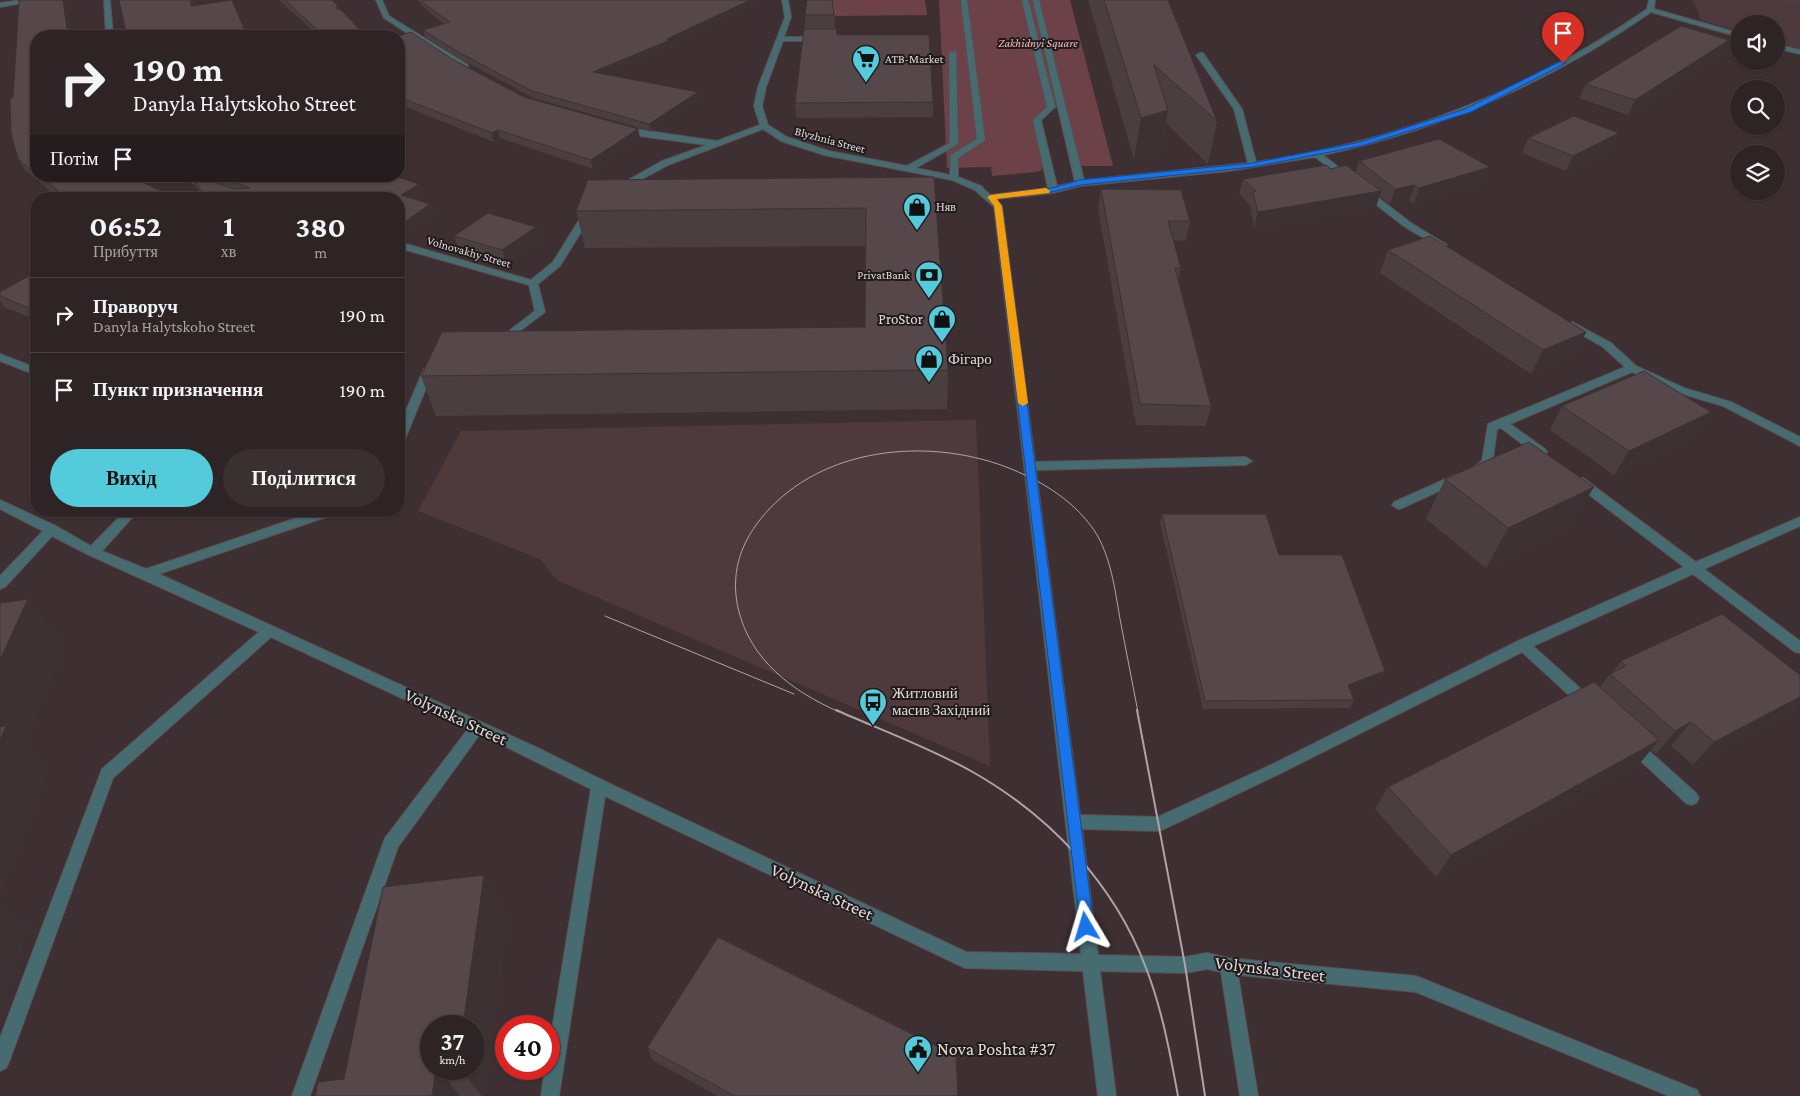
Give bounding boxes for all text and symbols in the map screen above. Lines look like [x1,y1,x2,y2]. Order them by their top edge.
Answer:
pin [1542,12,1584,63]
map controls [1730,15,1785,200]
button: sound [1730,15,1785,70]
icon: arrive [1549,19,1577,47]
park label: Zakhidnyi Square [998,36,1078,50]
supermarket icon: ATB-Market [851,44,881,83]
icon: right [50,50,115,115]
text: 190 m [133,50,223,89]
place label: ATB-Market [885,52,945,66]
button: search [1730,80,1785,135]
text: Danyla Halytskoho Street [133,91,356,116]
street label: Blyzhnia Street [793,124,868,156]
icon: arrive [109,145,137,173]
button: layers [1730,145,1785,200]
text: Потім [50,148,99,169]
shop icon: Няв [902,192,932,231]
place label: Няв [936,200,956,214]
text: 06:52 [89,209,162,242]
text: 1 [223,209,234,242]
text: 380 [295,210,346,243]
street label: Volnovakhy Street [425,233,514,271]
text: Прибуття [93,243,158,260]
text: хв [221,243,236,260]
text: m [314,244,327,261]
bank icon: PrivatBank [914,260,944,299]
place label: PrivatBank [857,268,910,282]
text: Праворуч [93,296,178,317]
icon: right [50,301,78,329]
shop icon: ProStor [927,304,957,343]
text: 190 m [339,305,385,326]
place label: ProStor [878,311,924,327]
text: Danyla Halytskoho Street [93,318,255,335]
shop icon: Фігаро [914,344,944,383]
place label: Фігаро [948,351,992,367]
icon: arrive [50,376,78,404]
text: Пункт призначення [93,379,263,400]
text: 190 m [339,380,385,401]
button: Вихід [50,449,213,507]
button: Поділитися [223,449,385,507]
street label: Volynska Street [402,685,511,750]
place label: Житловий масив Західний [892,685,990,718]
bus stop icon: Житловий масив Західний [858,687,888,726]
street label: Volynska Street [768,860,877,925]
position arrow [1059,900,1111,952]
street label: Volynska Street [1214,952,1327,986]
speed limit sign: 40 [495,1015,560,1080]
text: 37 [441,1028,464,1055]
public building icon: Nova Poshta #37 [903,1034,933,1073]
place label: Nova Poshta #37 [937,1039,1055,1059]
text: km/h [440,1053,465,1067]

